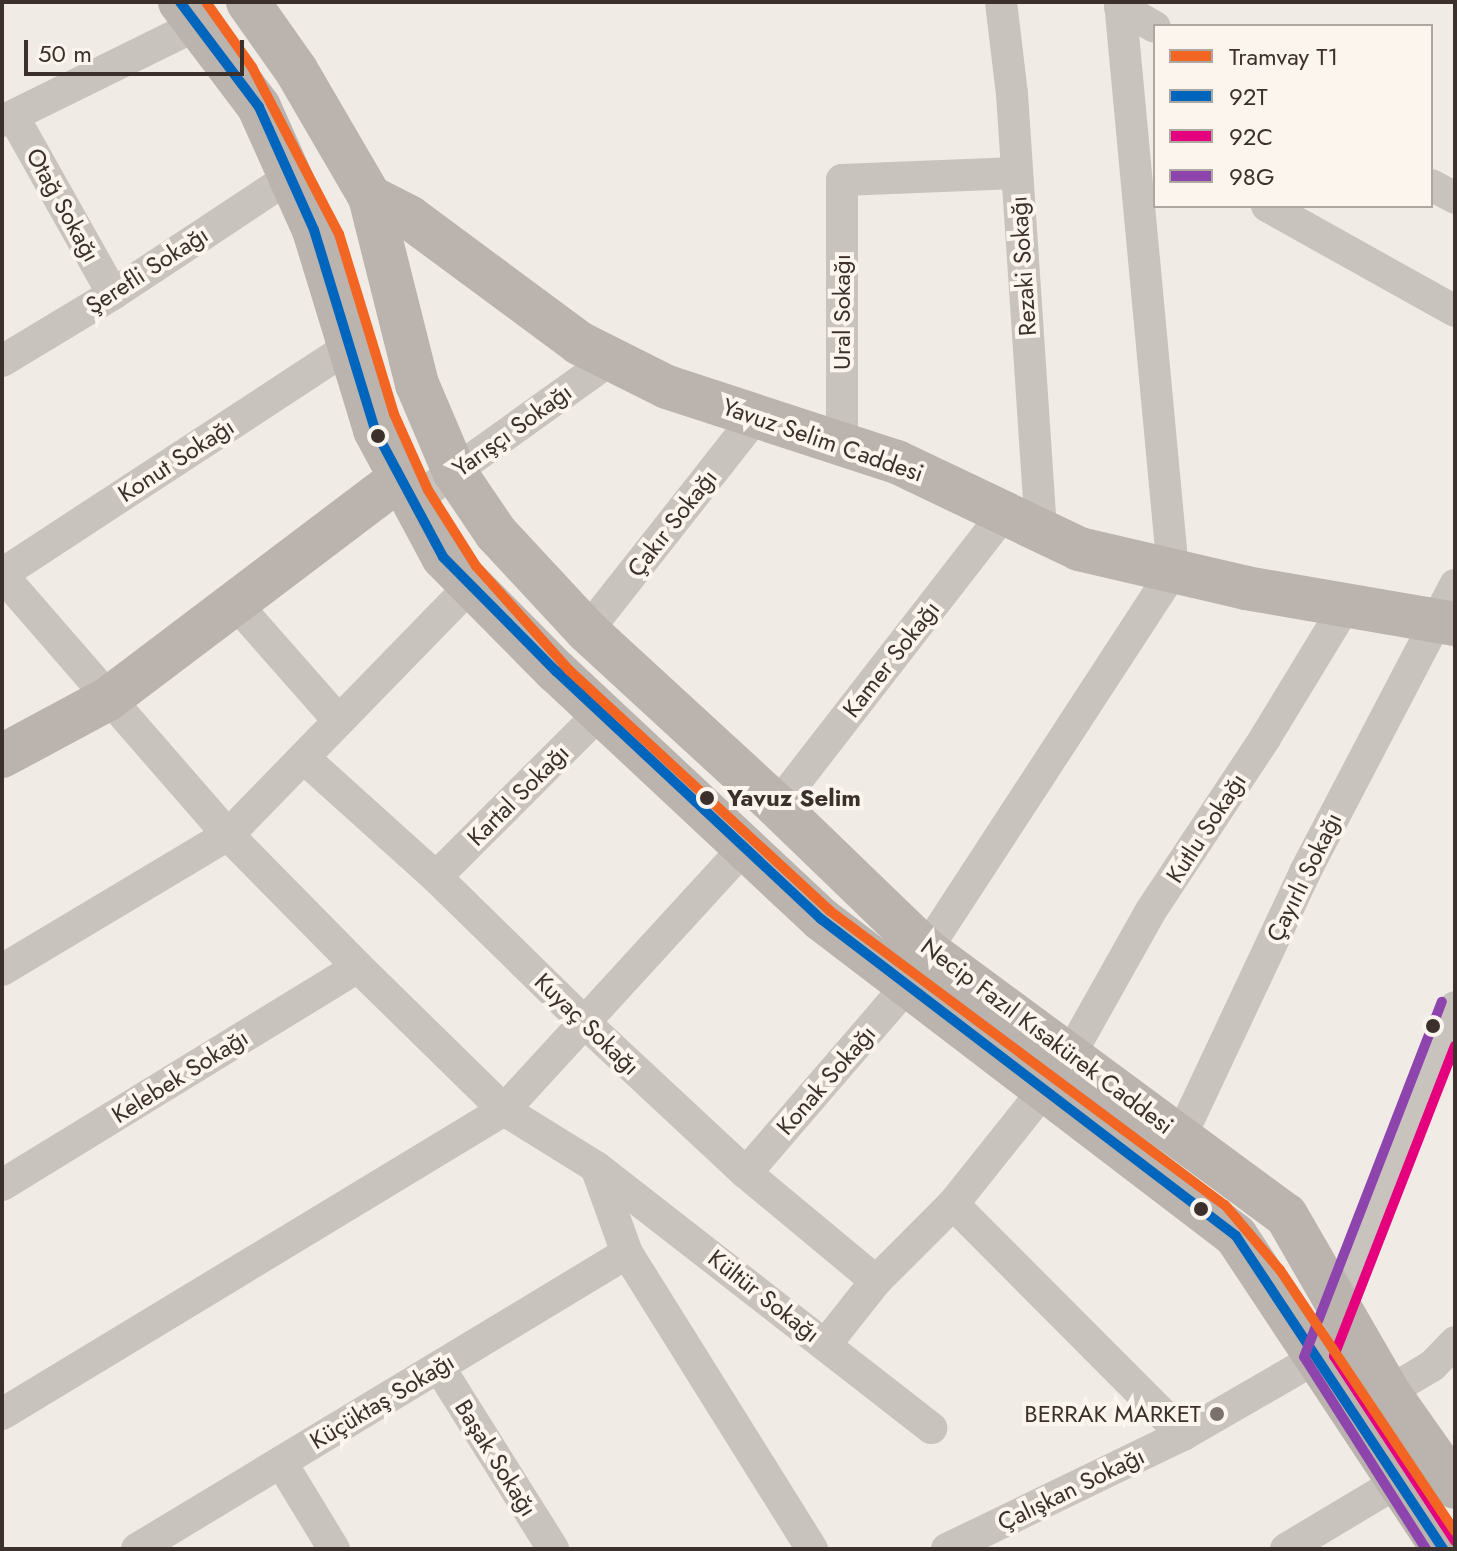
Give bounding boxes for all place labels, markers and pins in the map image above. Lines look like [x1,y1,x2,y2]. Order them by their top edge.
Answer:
unlabelled marker [370,428,386,444]
place label: Yavuz Selim [727,784,861,812]
marker: Yavuz Selim [694,785,720,811]
unlabelled marker [1425,1018,1441,1034]
unlabelled marker [1193,1201,1209,1217]
place label: BERRAK MARKET [1024,1400,1201,1428]
marker: BERRAK MARKET [1208,1405,1226,1423]

